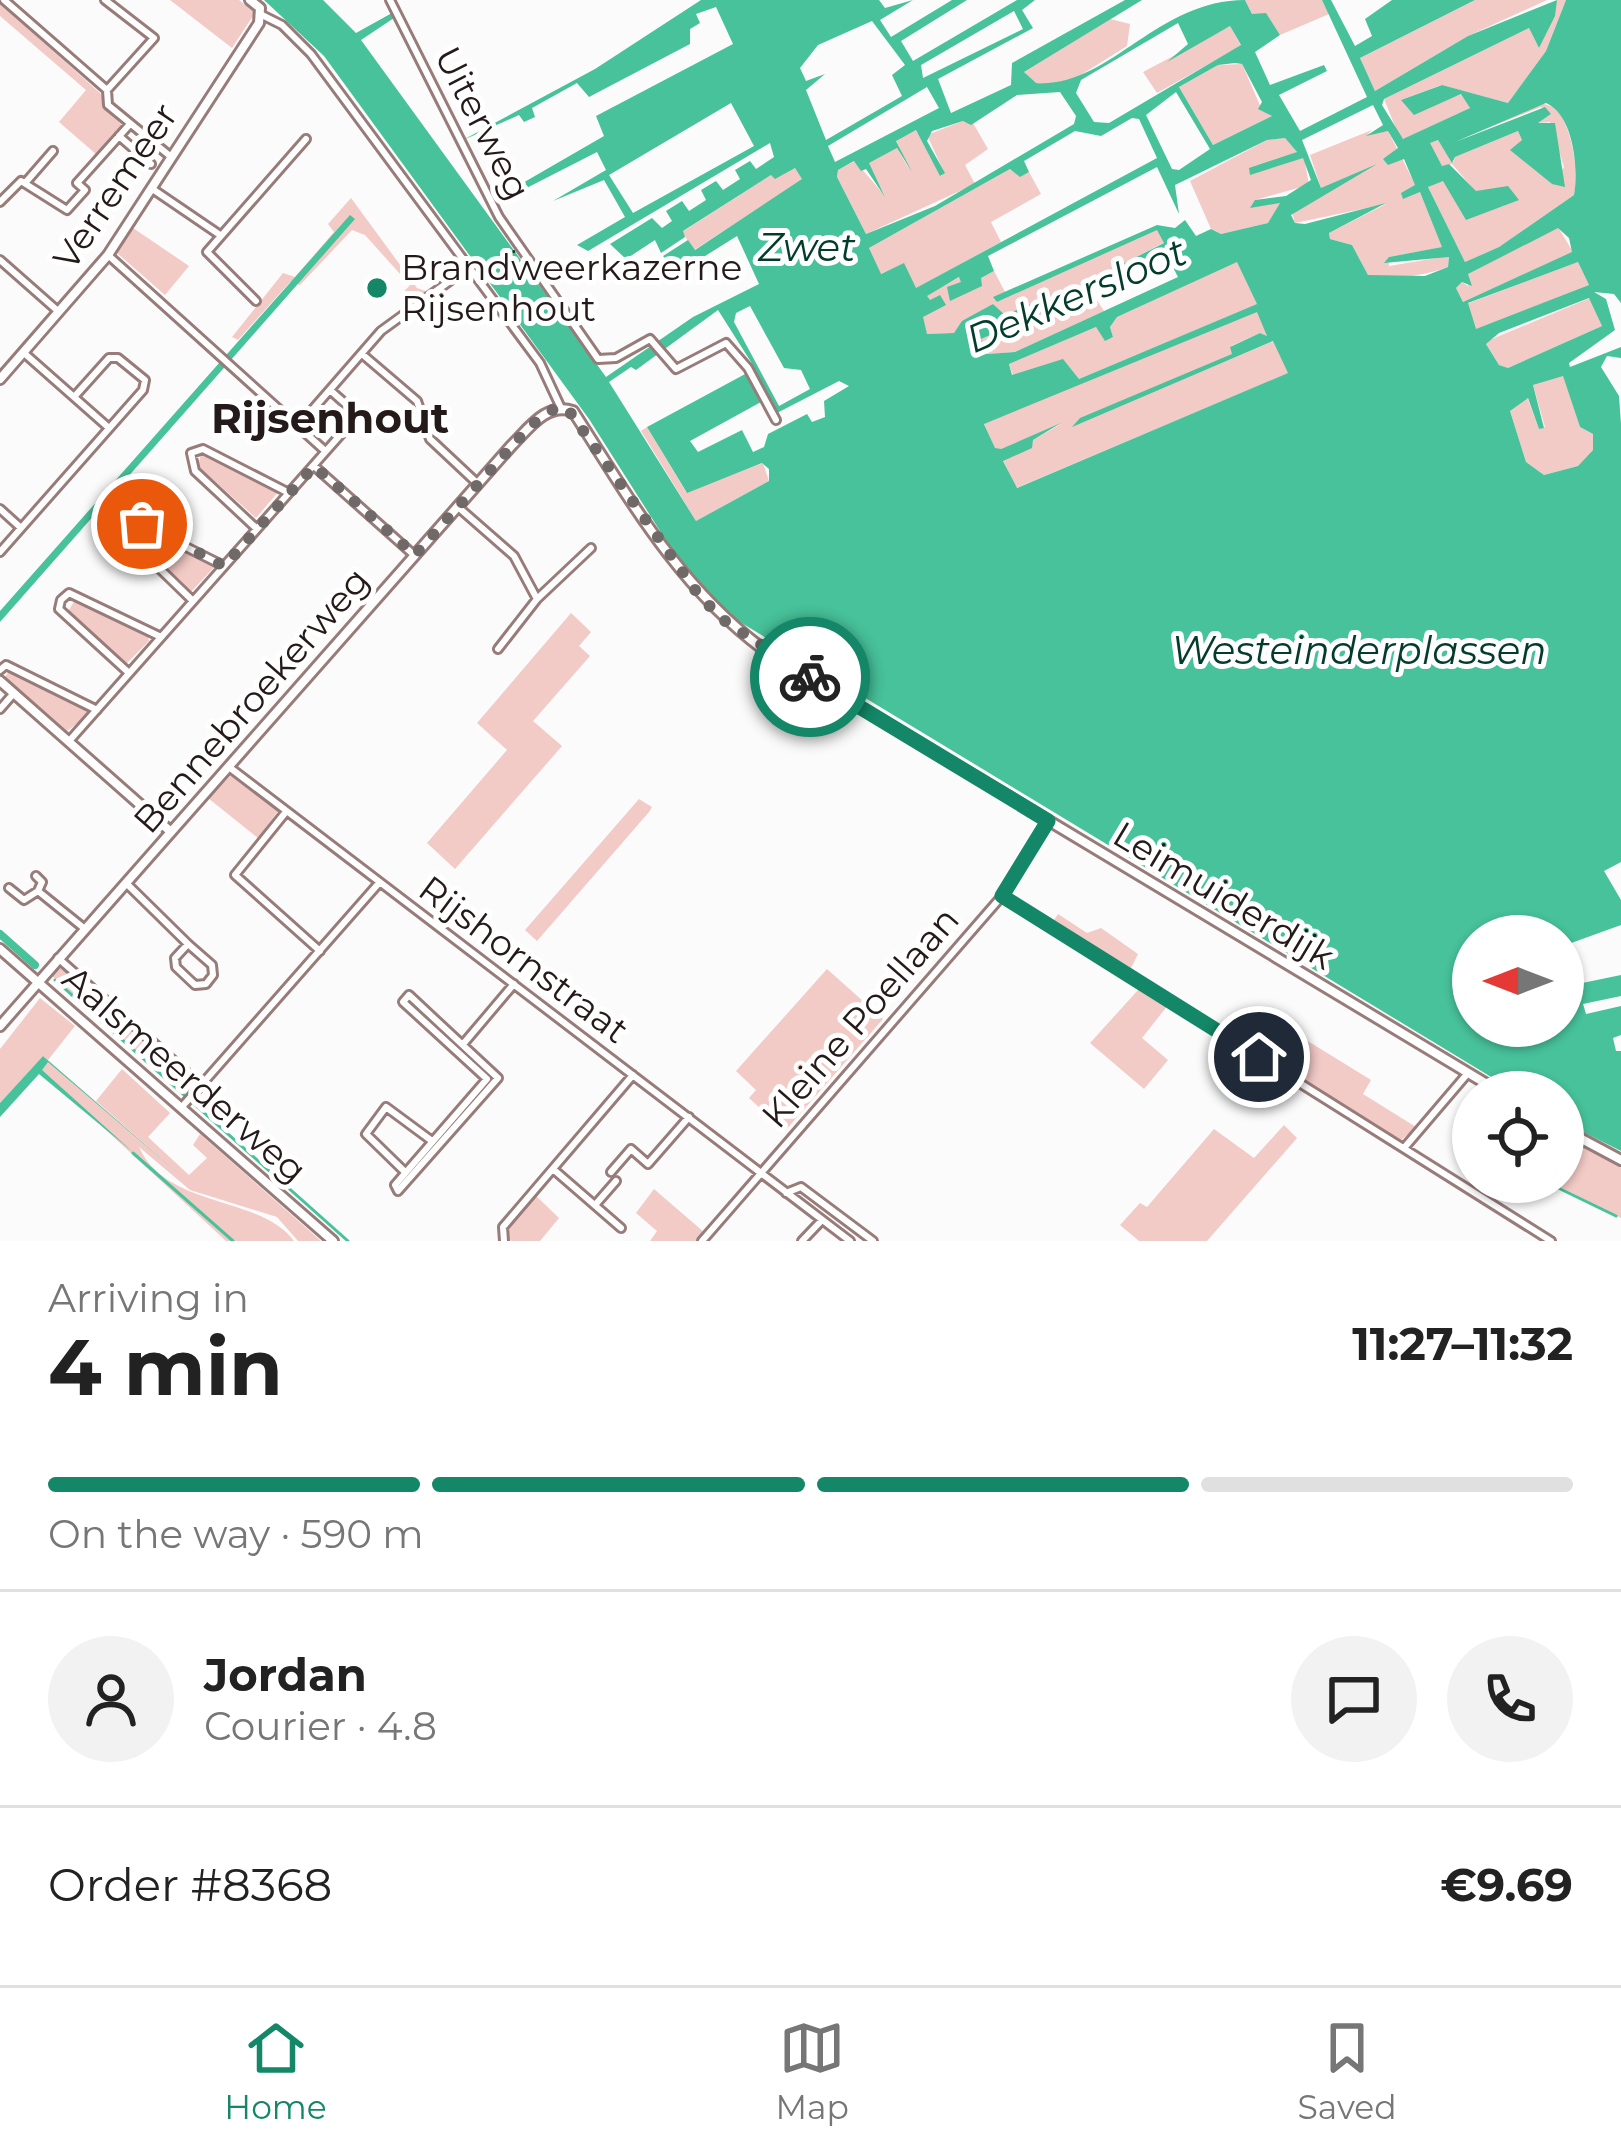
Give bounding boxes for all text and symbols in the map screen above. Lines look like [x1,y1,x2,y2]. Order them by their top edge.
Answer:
street label: Uiterweg [426,39,540,207]
street label: Verremeer [43,95,187,277]
water label: Zwet [757,223,856,271]
water label: Dekkersloot [959,227,1194,363]
place label: Brandweerkazerne Rijsenhout [401,245,742,330]
marker: Brandweerkazerne Rijsenhout [364,275,390,301]
district label: Rijsenhout [211,392,449,444]
pin [91,473,193,575]
icon: bag [109,491,175,557]
street label: Bennebroekerweg [124,558,378,842]
courier [750,617,870,737]
water label: Westeinderplassen [1171,626,1547,674]
icon: bike [777,644,843,710]
street label: Leimuiderdijk [1106,812,1343,978]
street label: Rijshornstraat [411,866,637,1052]
street label: Kleine Poellaan [752,898,968,1136]
north arrow [1452,915,1584,1047]
map controls [1452,915,1584,1203]
street label: Aalsmeerderweg [54,956,316,1192]
pin [1208,1006,1310,1108]
icon: home [1226,1024,1292,1090]
button: locate [1452,1071,1584,1203]
text: Arriving in [48,1274,249,1322]
text: 11:27–11:32 [1352,1316,1573,1371]
text: 4 min [48,1319,283,1415]
text: On the way · 590 m [48,1510,424,1558]
button: person [48,1636,174,1762]
button: chat [1291,1636,1417,1762]
button: phone [1447,1636,1573,1762]
text: Jordan [204,1647,367,1702]
text: Courier · 4.8 [204,1702,437,1750]
text: Order #8368 [48,1857,332,1912]
text: €9.69 [1440,1857,1573,1912]
tab: Home [224,2015,327,2127]
tab: Map [775,2015,849,2127]
tab: Saved [1298,2015,1397,2127]

